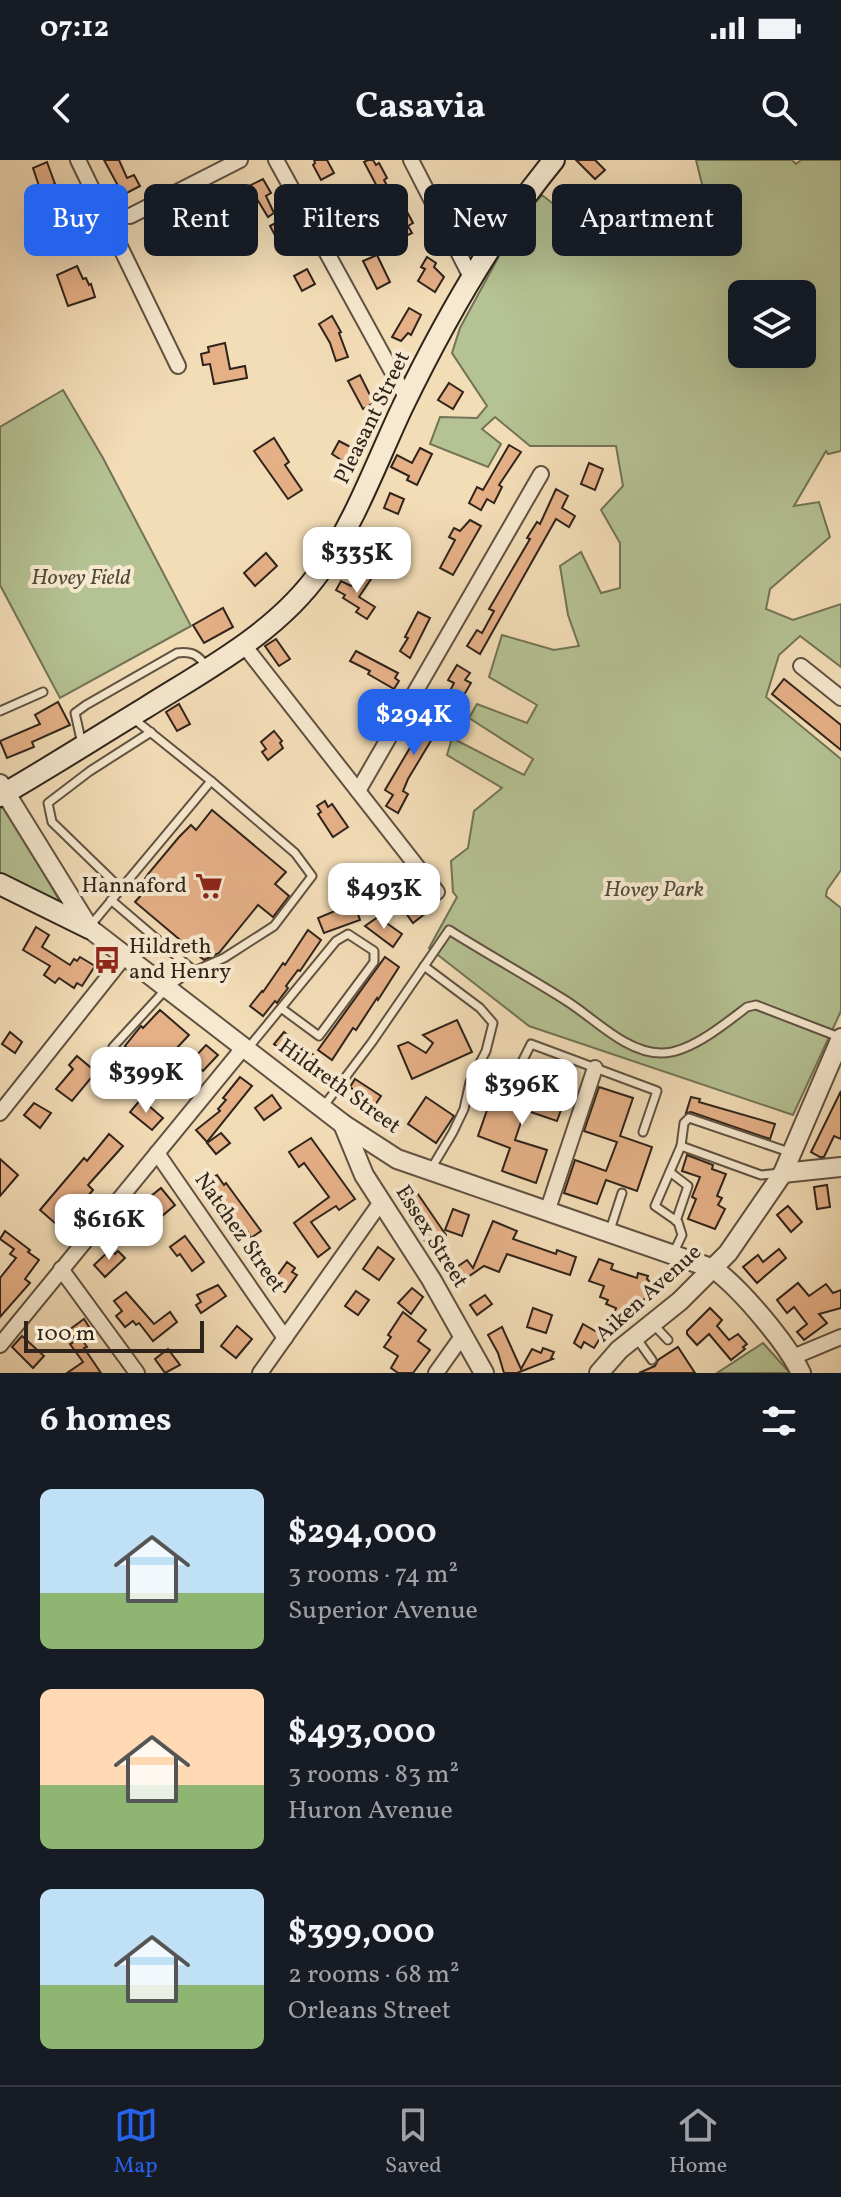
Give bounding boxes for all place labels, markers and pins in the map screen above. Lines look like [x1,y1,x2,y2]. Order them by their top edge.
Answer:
pin: $335K [301,527,413,595]
pin: $294K [358,689,470,757]
pin: $493K [328,863,440,931]
place label: Hannaford [81,871,187,902]
supermarket icon: Hannaford [194,871,224,901]
place label: Hildreth and Henry [129,932,231,988]
bus stop icon: Hildreth and Henry [92,945,122,975]
pin: $399K [90,1047,202,1115]
pin: $396K [466,1059,578,1127]
pin: $616K [53,1194,165,1262]

